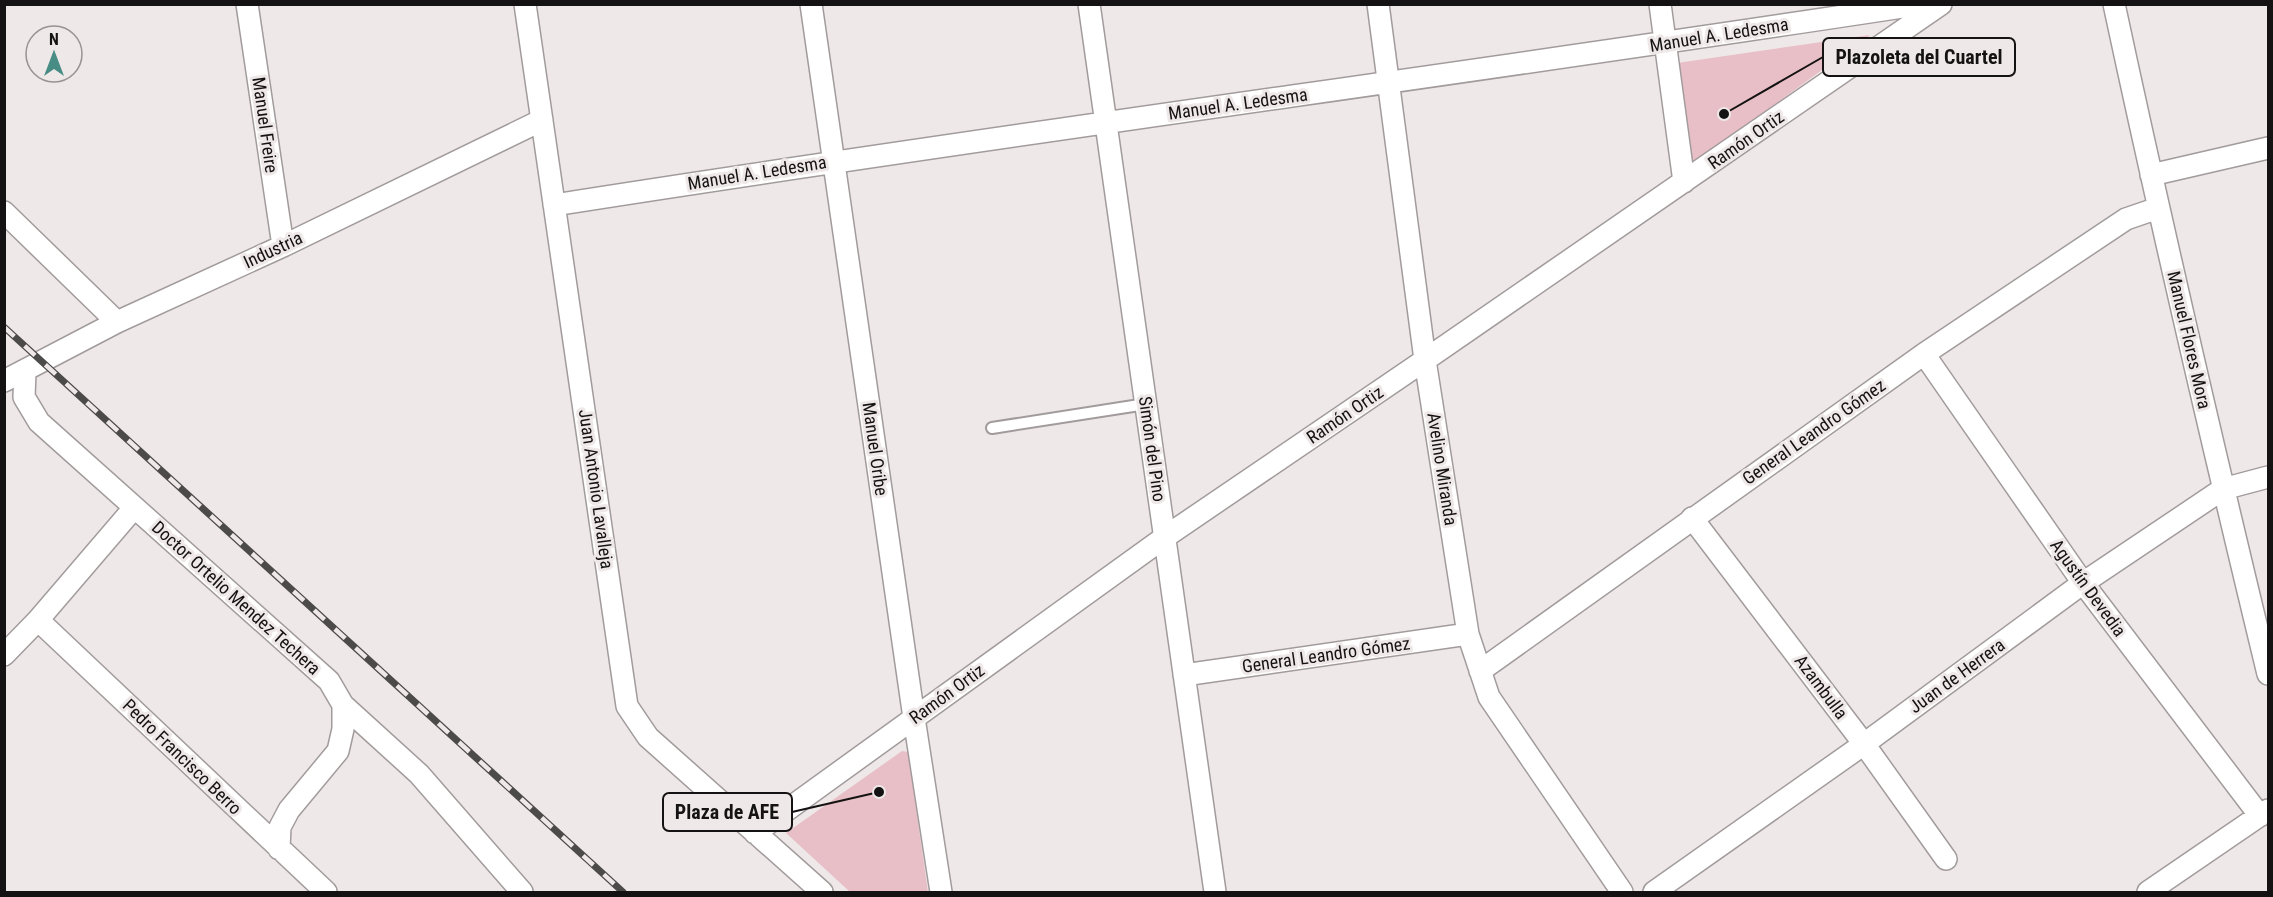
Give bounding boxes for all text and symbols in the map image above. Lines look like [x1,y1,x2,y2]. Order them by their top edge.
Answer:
street label: Manuel A. Ledesma [1648,13,1790,56]
north arrow [24,24,84,84]
text: N [49,30,59,49]
callout: Plazoleta del Cuartel [1823,38,2015,76]
text: Plazoleta del Cuartel [1835,45,2003,69]
street label: Manuel Freire [248,76,283,174]
street label: Manuel A. Ledesma [1167,83,1309,124]
street label: Ramón Ortiz [1704,106,1788,173]
street label: Manuel A. Ledesma [686,151,828,194]
street label: Industria [240,227,306,272]
street label: Manuel Flores Mora [2163,269,2216,411]
street label: General Leandro Gómez [1738,374,1889,489]
street label: Ramón Ortiz [1302,381,1387,448]
street label: Simón del Pino [1135,395,1170,503]
street label: Manuel Oribe [859,401,892,497]
street label: Juan Antonio Lavalleja [575,408,618,570]
street label: Avelino Miranda [1423,411,1462,527]
street label: Doctor Ortelio Mendez Techera [148,516,325,679]
street label: Agustín Devedia [2046,535,2131,640]
street label: General Leandro Gómez [1241,632,1411,677]
street label: Juan de Herrera [1905,634,2009,717]
street label: Azambulla [1790,650,1852,723]
street label: Ramón Ortiz [905,659,988,728]
street label: Pedro Francisco Berro [119,695,246,819]
callout: Plaza de AFE [663,793,792,831]
text: Plaza de AFE [675,800,779,824]

